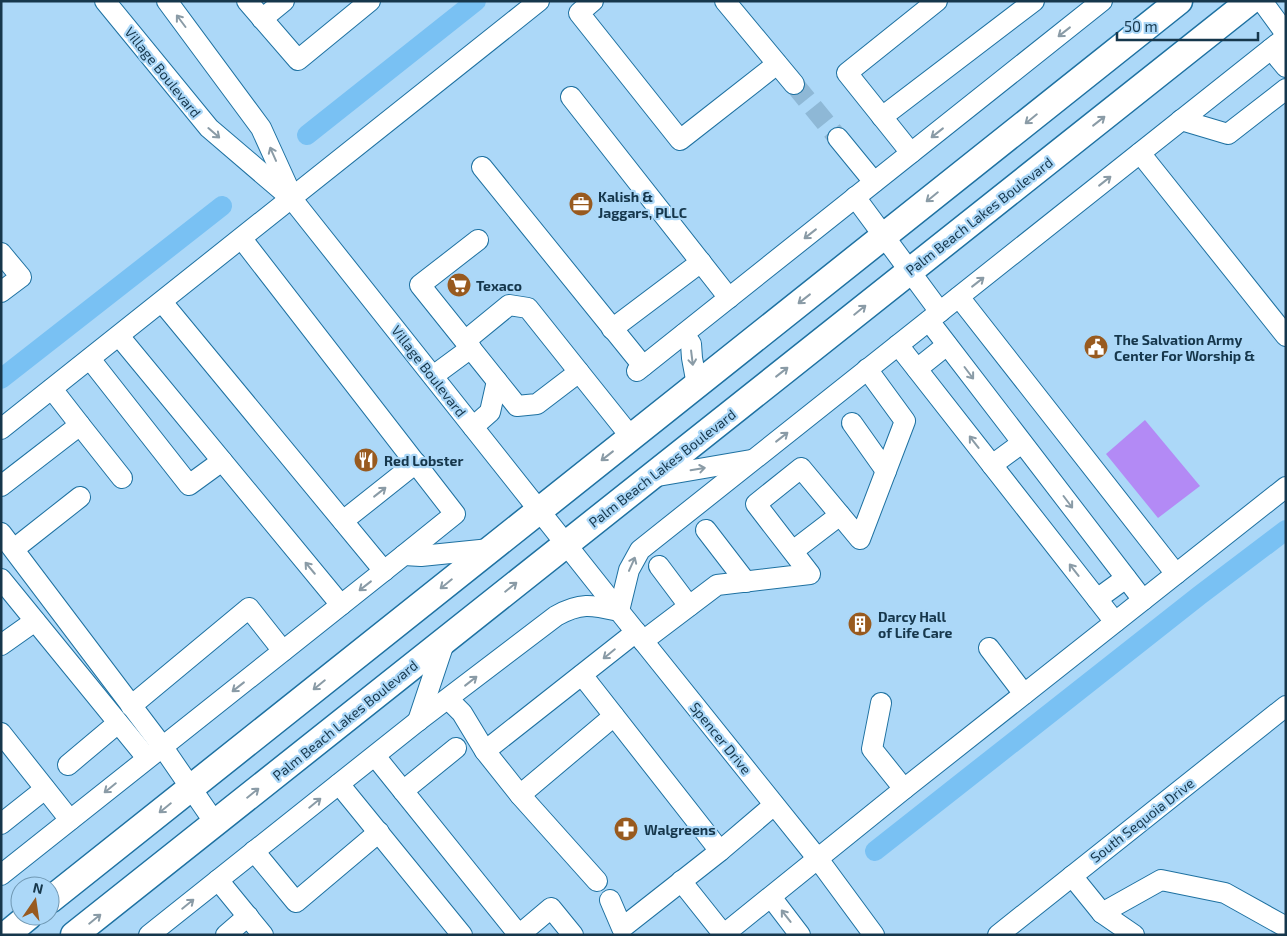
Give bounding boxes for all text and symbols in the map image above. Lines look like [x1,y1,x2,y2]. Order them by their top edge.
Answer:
scale bar [1117,10,1258,42]
one-way arrow [176,14,186,28]
text: 50 m [1124,17,1158,35]
street label: Village Boulevard [121,23,205,121]
one-way arrow [1058,26,1071,37]
one-way arrow [1025,113,1038,124]
one-way arrow [1092,116,1105,127]
one-way arrow [208,127,221,139]
one-way arrow [931,127,944,138]
one-way arrow [267,147,277,162]
street label: Palm Beach Lakes Boulevard [902,153,1056,279]
one-way arrow [1098,175,1111,186]
place label: Kalish & Jaggars, PLLC [598,188,687,221]
office icon: Kalish & Jaggars, PLLC [568,191,594,217]
one-way arrow [926,192,939,203]
one-way arrow [803,228,816,239]
supermarket icon: Texaco [446,272,472,298]
one-way arrow [971,276,984,287]
place label: Texaco [476,277,522,294]
one-way arrow [798,293,811,304]
one-way arrow [854,305,867,316]
street label: Village Boulevard [388,322,470,420]
place label: The Salvation Army Center For Worship & [1114,331,1255,364]
public building icon: The Salvation Army Center For Worship & [1083,334,1109,360]
one-way arrow [687,350,697,366]
one-way arrow [964,366,974,380]
one-way arrow [775,367,788,378]
street label: Palm Beach Lakes Boulevard [585,405,739,531]
one-way arrow [775,432,788,443]
one-way arrow [968,436,979,449]
restaurant icon: Red Lobster [353,447,379,473]
one-way arrow [601,451,614,462]
place label: Red Lobster [384,452,463,469]
one-way arrow [689,464,705,474]
one-way arrow [373,487,386,498]
one-way arrow [1062,495,1073,508]
one-way arrow [628,557,638,572]
one-way arrow [305,561,316,574]
one-way arrow [1069,563,1079,577]
one-way arrow [440,579,453,590]
one-way arrow [359,581,372,592]
one-way arrow [504,582,517,593]
place label: Darcy Hall of Life Care [878,608,953,641]
building icon: Darcy Hall of Life Care [847,611,873,637]
one-way arrow [603,648,616,659]
street label: Palm Beach Lakes Boulevard [269,656,421,784]
one-way arrow [464,676,478,686]
one-way arrow [313,680,326,691]
one-way arrow [231,681,244,692]
street label: Spencer Drive [687,699,755,777]
street label: South Sequoia Drive [1087,774,1197,866]
one-way arrow [104,782,117,793]
one-way arrow [246,787,259,798]
one-way arrow [308,798,321,809]
one-way arrow [158,803,171,814]
pharmacy icon: Walgreens [613,816,639,842]
place label: Walgreens [644,821,716,838]
north arrow [10,876,60,926]
text: N [31,878,45,897]
one-way arrow [181,899,194,910]
one-way arrow [780,910,791,923]
one-way arrow [88,913,101,924]

